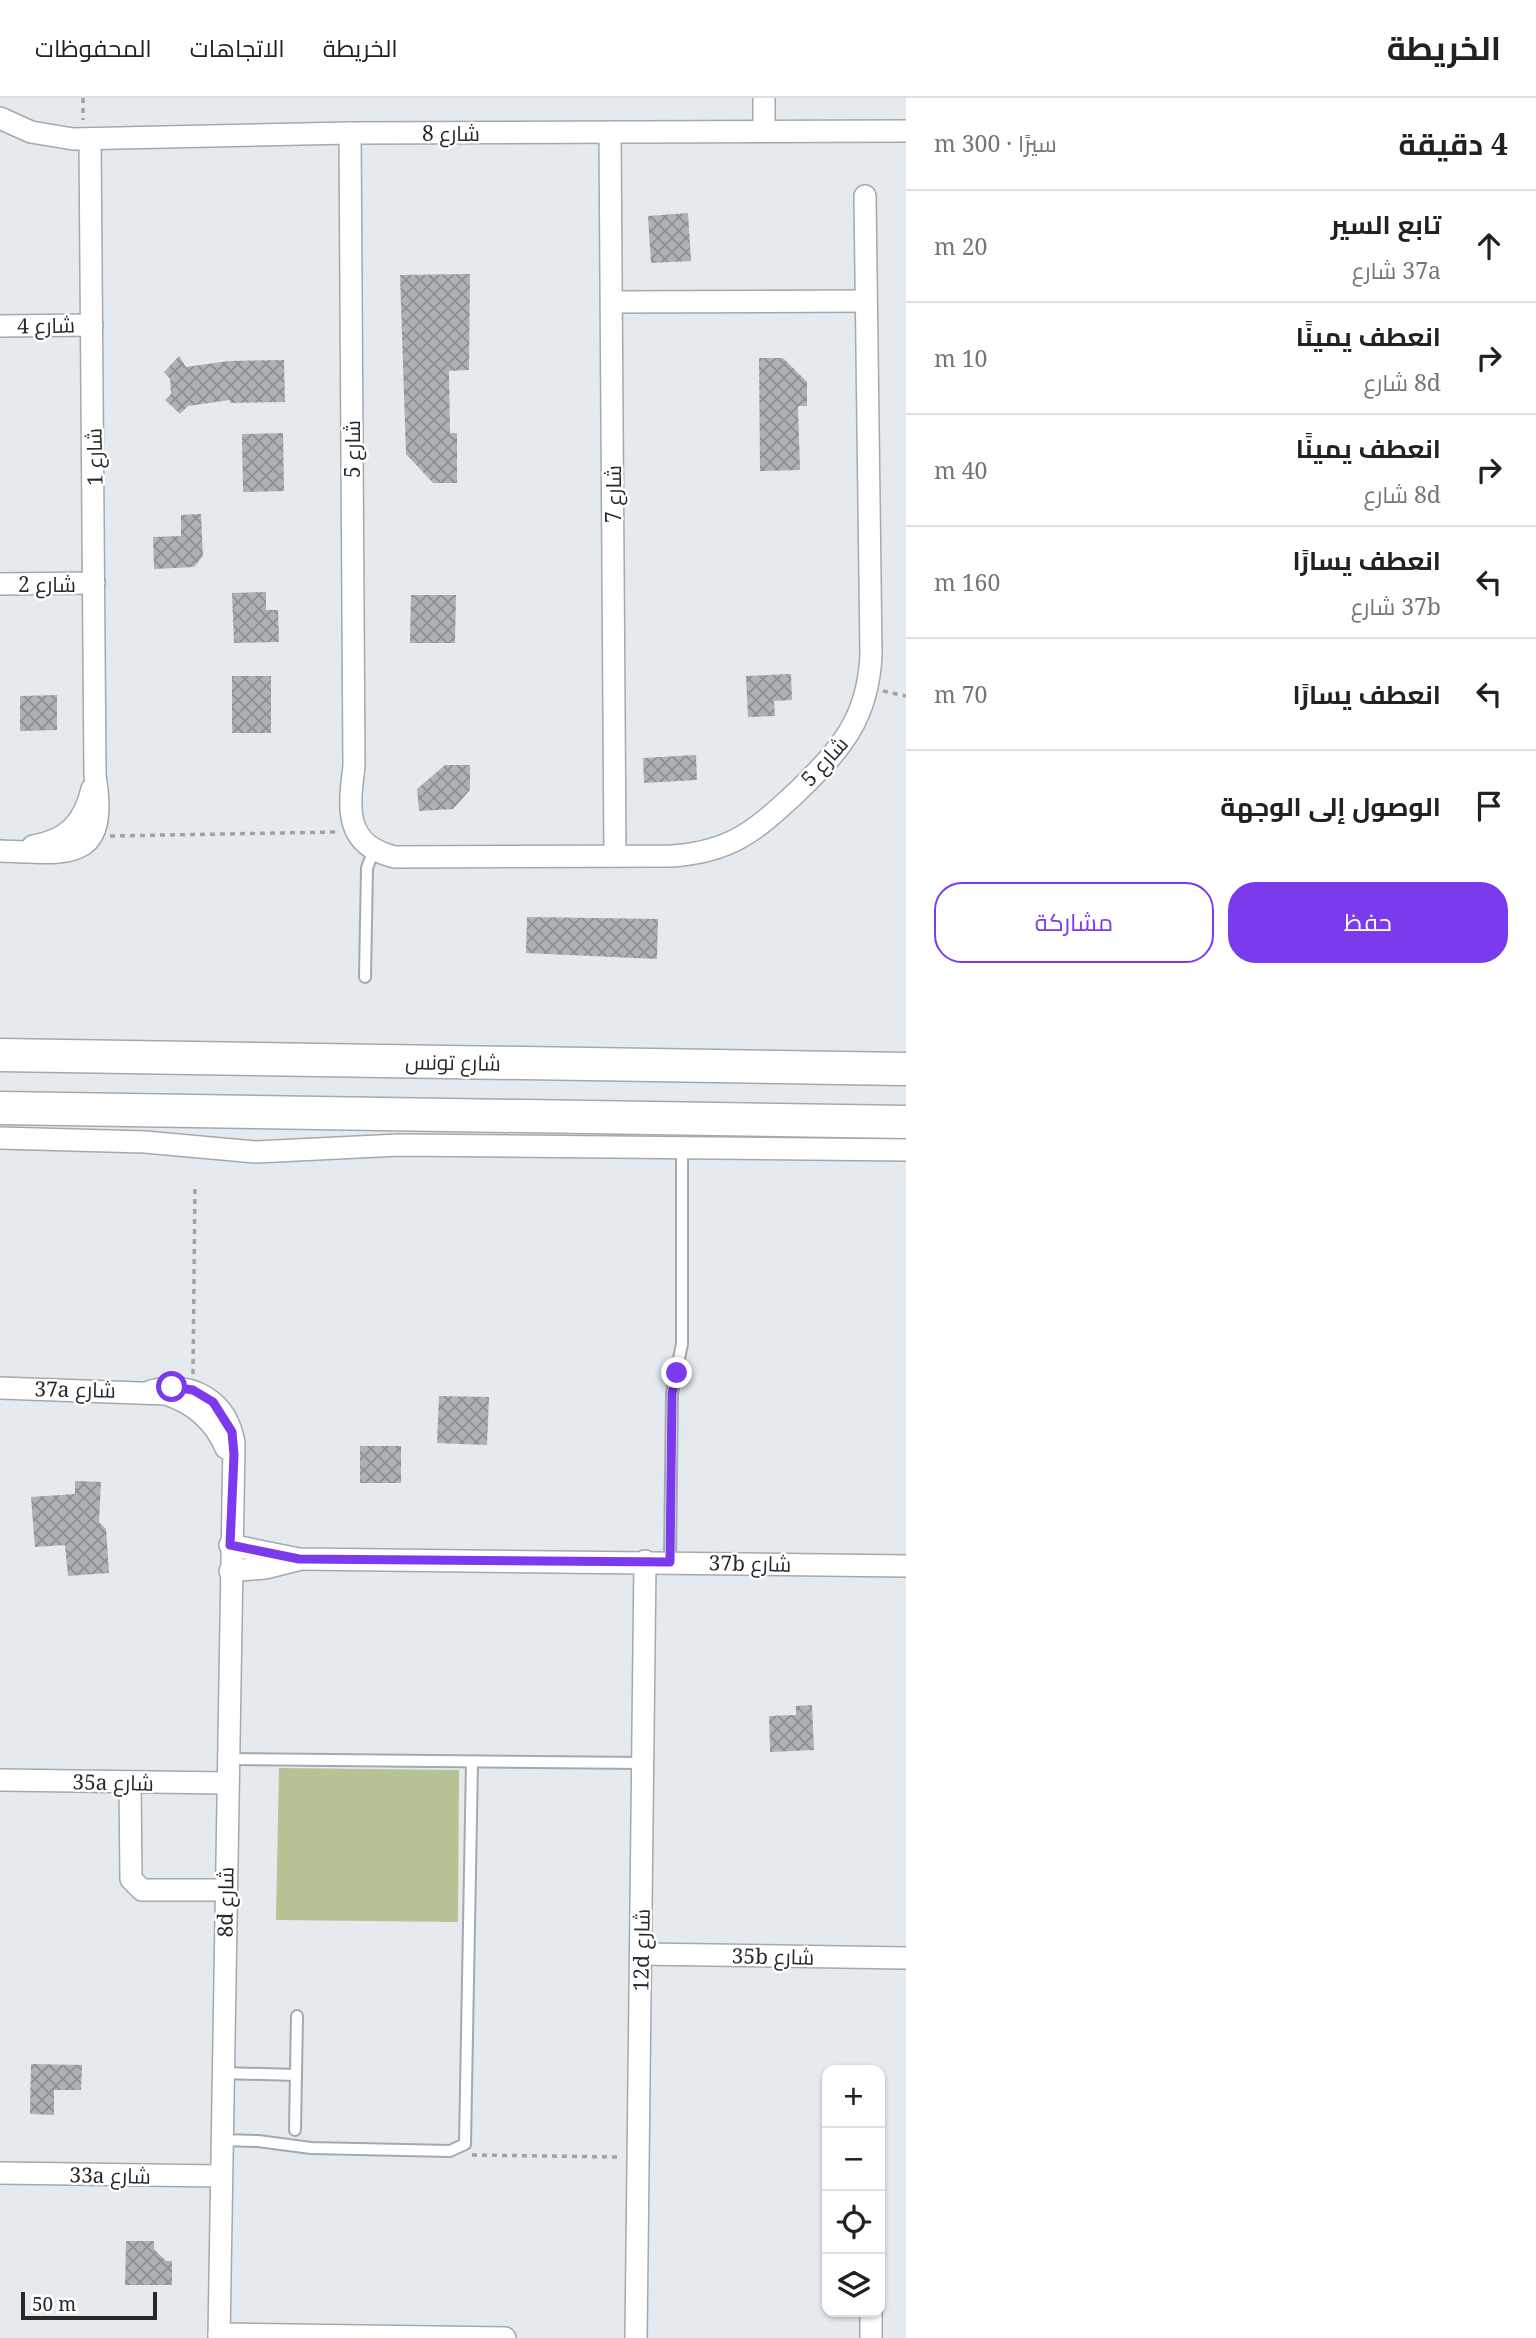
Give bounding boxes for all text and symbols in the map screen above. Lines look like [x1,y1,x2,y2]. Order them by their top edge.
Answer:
text: الخريطة [1387,25,1501,70]
text: المحفوظات [35,31,152,64]
text: الاتجاهات [190,31,285,64]
text: الخريطة [323,31,398,64]
street label: شارع 8 [422,119,480,148]
text: 4 دقيقة [1398,123,1508,164]
text: سيرًا · 300 m [934,127,1057,159]
text: تابع السير [1331,206,1441,242]
icon: ahead [1470,227,1508,265]
text: 20 m [934,230,987,262]
text: 37a شارع [1352,254,1441,286]
street label: شارع 4 [17,310,75,341]
text: انعطف يمينًا [1296,318,1441,354]
icon: right [1470,339,1508,377]
text: 10 m [934,342,987,374]
text: 8d شارع [1363,366,1441,398]
street label: شارع 5 [338,420,367,478]
street label: شارع 1 [79,428,110,486]
text: انعطف يمينًا [1296,430,1441,466]
icon: right [1470,451,1508,489]
text: 40 m [934,454,987,486]
street label: شارع 7 [599,465,628,523]
text: 8d شارع [1363,478,1441,510]
text: انعطف يسارًا [1292,542,1441,578]
icon: left [1470,563,1508,601]
text: 160 m [934,566,1000,598]
street label: شارع 2 [18,570,76,599]
text: 37b شارع [1351,590,1441,622]
icon: left [1470,675,1508,713]
text: انعطف يسارًا [1292,676,1441,712]
text: 70 m [934,678,987,710]
street label: شارع 5 [794,730,855,793]
icon: arrive [1470,787,1508,825]
text: الوصول إلى الوجهة [1220,788,1441,824]
button: مشاركة [934,882,1214,963]
button: حفظ [1228,882,1508,963]
street label: شارع تونس [405,1047,501,1078]
route end [661,1357,692,1388]
route start [156,1371,187,1402]
street label: 37a شارع [34,1374,116,1405]
street label: 37b شارع [708,1548,792,1579]
street label: 35a شارع [72,1767,154,1798]
street label: 8d شارع [210,1866,241,1938]
street label: 12d شارع [626,1908,657,1992]
street label: 35b شارع [731,1941,815,1972]
map controls [822,2065,885,2317]
button: + [822,2065,885,2128]
button: − [822,2128,885,2191]
street label: 33a شارع [69,2160,151,2191]
button: locate [822,2191,885,2254]
button: layers [822,2254,885,2317]
scale bar [21,2289,158,2321]
text: 50 m [32,2291,76,2317]

